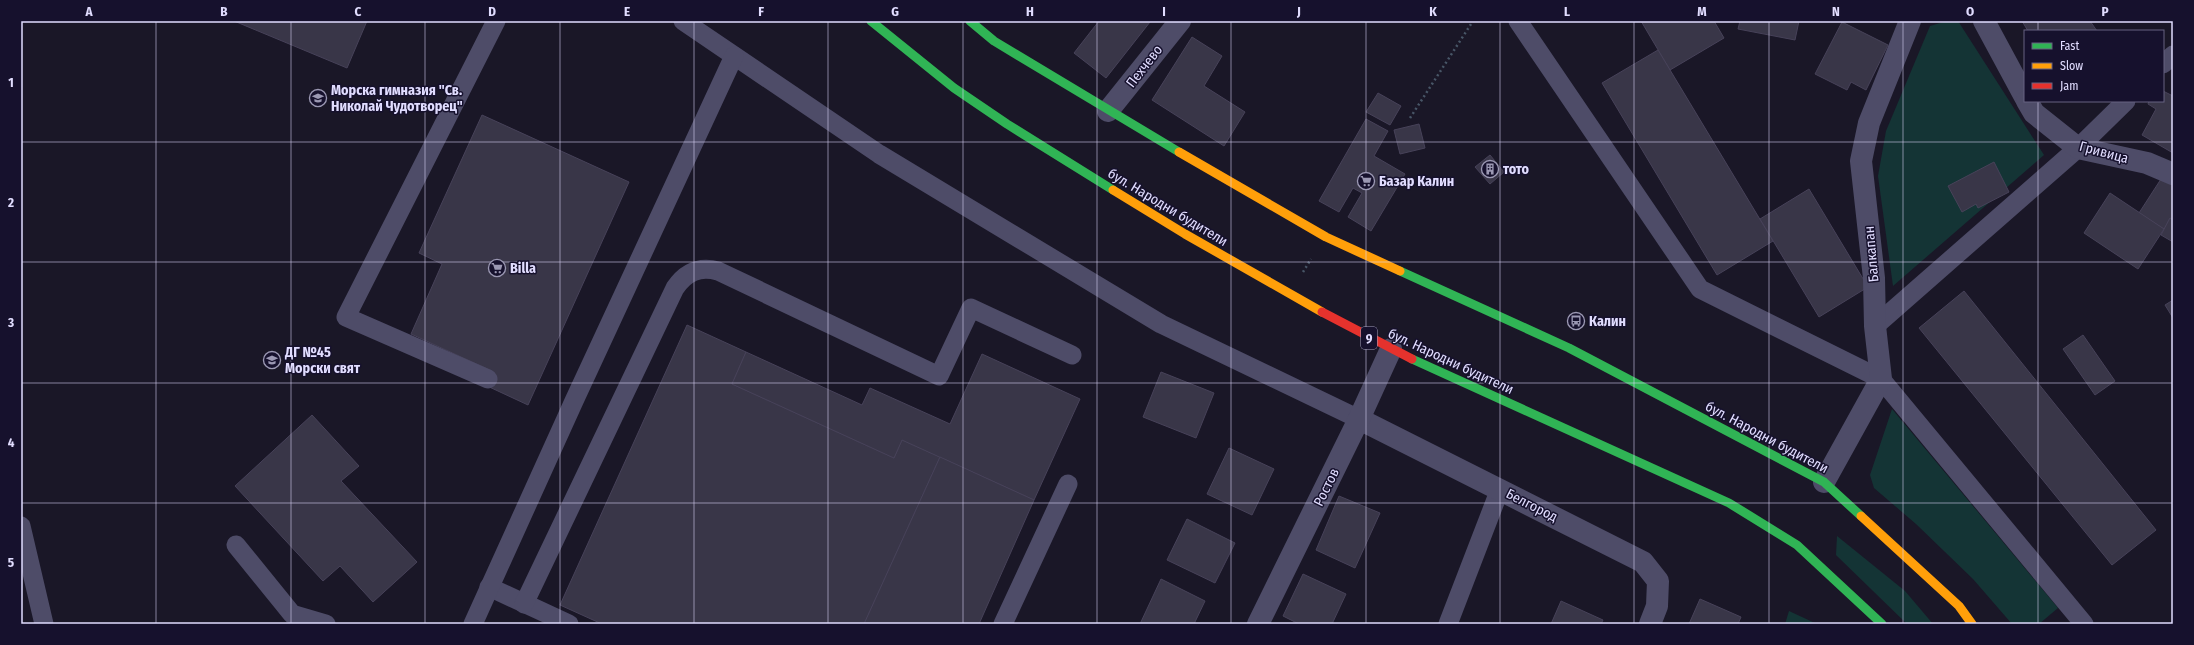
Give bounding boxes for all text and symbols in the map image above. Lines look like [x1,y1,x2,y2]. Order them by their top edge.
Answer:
text: A [84,4,93,19]
text: B [220,4,228,19]
text: C [355,4,362,19]
text: D [488,4,496,19]
text: E [624,4,630,19]
text: F [758,4,764,19]
text: G [891,4,899,19]
text: H [1026,4,1034,19]
text: I [1162,4,1166,19]
text: J [1296,4,1301,19]
text: K [1429,4,1437,19]
text: L [1564,4,1570,19]
text: M [1697,4,1707,19]
text: N [1832,4,1840,19]
text: O [1966,4,1974,19]
text: P [2101,4,2109,19]
legend [2024,30,2164,102]
text: Fast [2060,39,2079,53]
street label: Пехчево [1123,42,1166,91]
text: Slow [2060,59,2083,73]
text: 1 [8,75,14,90]
text: Jam [2060,79,2078,93]
place label: Морска гимназия "Св. Николай Чудотворец" [331,82,463,115]
school or university icon: Морска гимназия "Св. Николай Чудотворец" [308,88,328,108]
street label: Гривица [2077,138,2130,167]
building icon: тото [1480,159,1500,179]
place label: тото [1503,161,1529,178]
street label: бул. Народни будители [1105,165,1231,250]
supermarket icon: Базар Калин [1356,171,1376,191]
place label: Базар Калин [1379,173,1454,190]
text: 2 [7,195,14,210]
street label: Балкапан [1861,225,1882,283]
supermarket icon: Billa [487,258,507,278]
place label: Billa [510,260,536,277]
bus stop icon: Калин [1566,311,1586,331]
place label: Калин [1589,313,1626,330]
text: 3 [7,315,14,330]
street label: бул. Народни будители [1385,325,1516,398]
road number: 9 [1361,327,1377,349]
place label: ДГ №45 Морски свят [284,344,361,377]
school or university icon: ДГ №45 Морски свят [262,350,282,370]
street label: бул. Народни будители [1702,398,1831,477]
text: 4 [8,435,15,450]
street label: Ростов [1310,466,1343,509]
street label: Белгород [1503,485,1560,526]
text: 5 [8,555,14,570]

